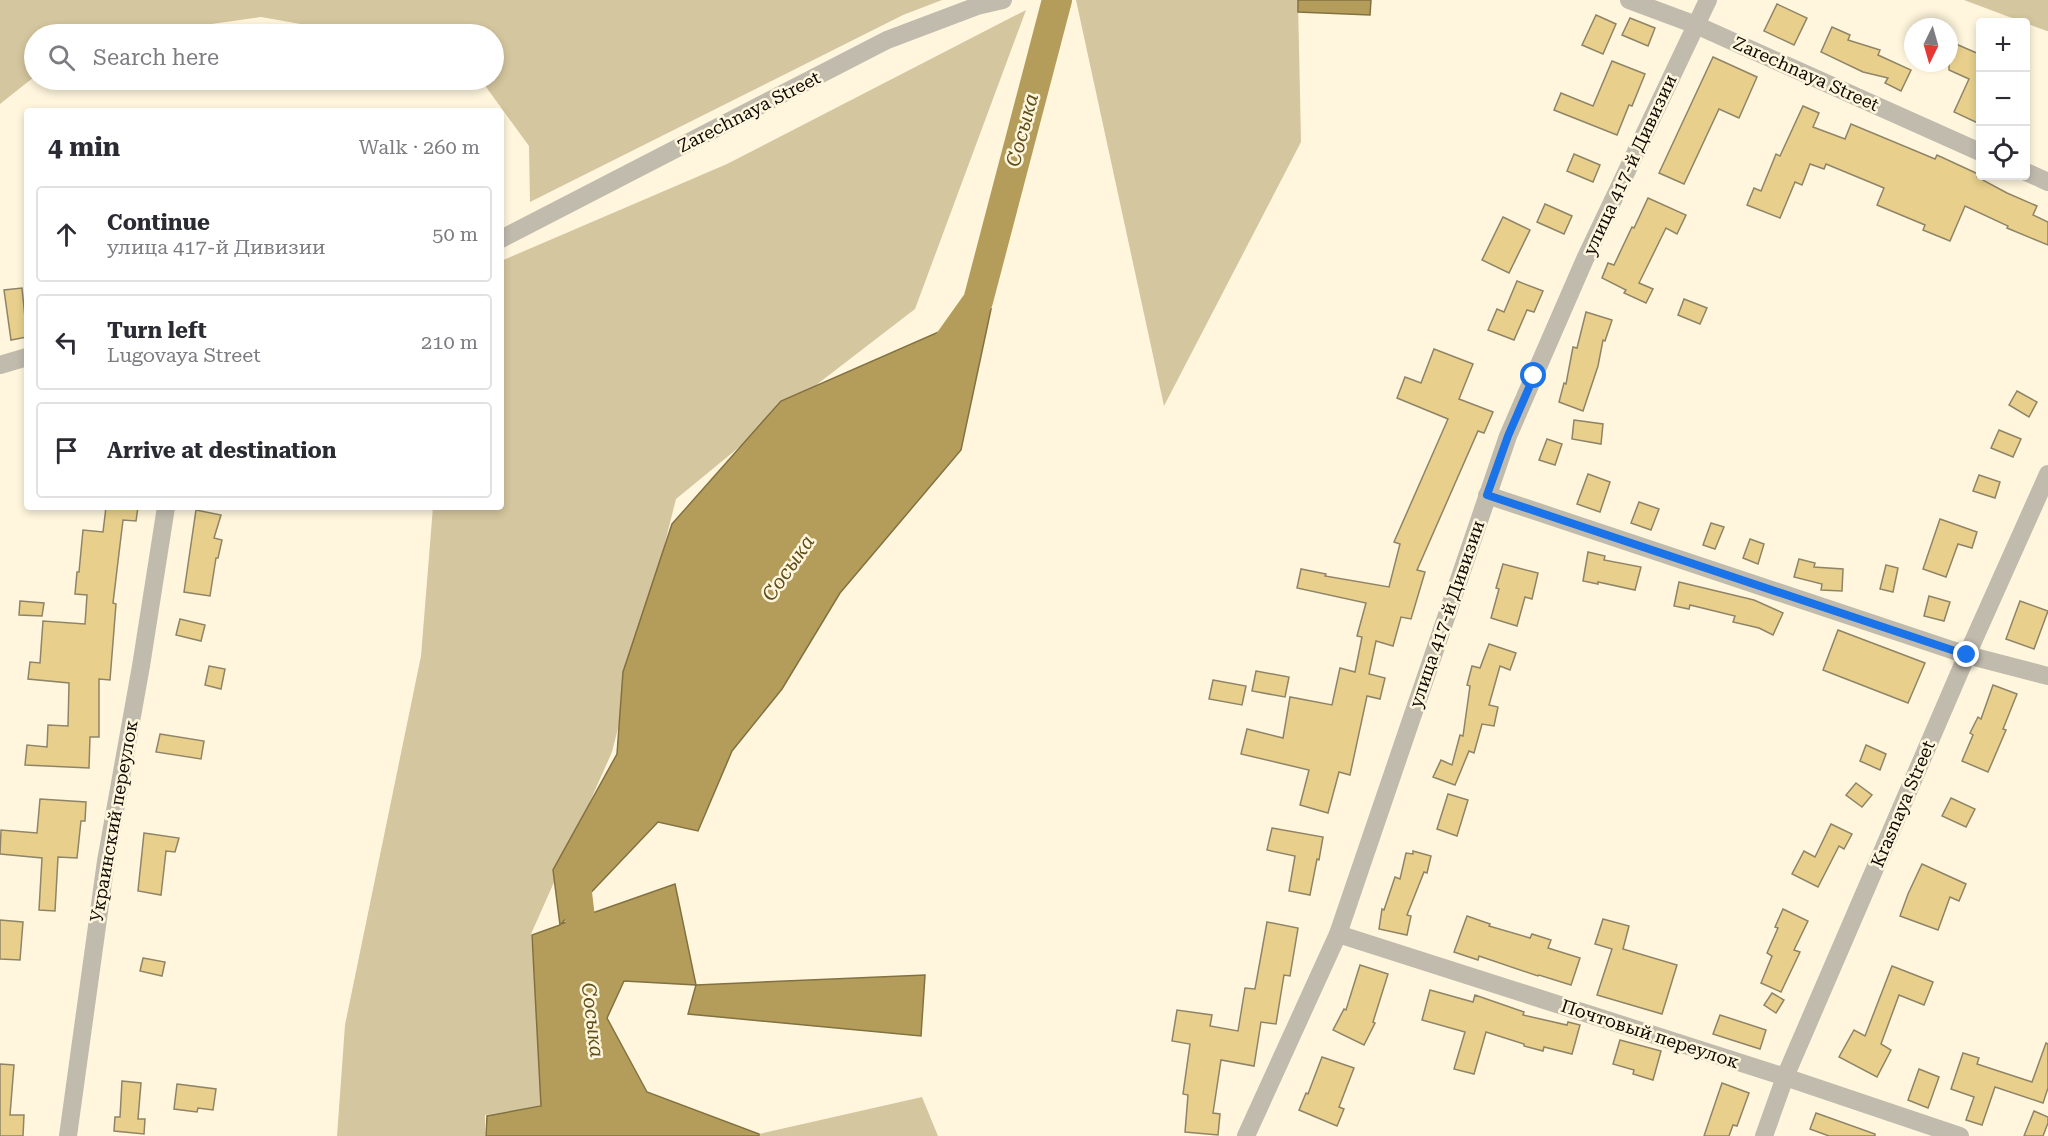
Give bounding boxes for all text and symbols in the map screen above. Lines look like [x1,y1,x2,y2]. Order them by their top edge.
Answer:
north arrow [1904,18,1958,72]
map controls [1976,18,2030,180]
button: + [1976,18,2030,72]
search box [24,24,504,90]
street label: Zarechnaya Street [1730,32,1883,115]
icon: search [45,41,78,74]
text: Search here [93,45,219,70]
street label: Zarechnaya Street [674,66,824,157]
street label: улица 417-й Дивизии [1578,71,1681,258]
button: − [1976,72,2030,126]
water label: Сосыка [1001,91,1043,169]
button: locate [1976,126,2030,180]
text: 4 min [48,132,120,162]
text: Walk · 260 m [359,135,480,159]
text: Continue [107,210,210,235]
icon: ahead [50,218,83,251]
text: 50 m [432,222,478,246]
text: улица 417-й Дивизии [107,235,326,259]
text: Turn left [107,318,207,343]
icon: left [50,326,83,359]
text: 210 m [421,330,478,354]
text: Lugovaya Street [107,343,261,367]
route start [1520,362,1546,388]
icon: arrive [50,434,83,467]
text: Arrive at destination [107,438,336,463]
street label: улица 417-й Дивизии [1405,517,1488,710]
water label: Сосыка [757,530,819,606]
route end [1953,641,1979,667]
street label: Украинский переулок [85,718,142,924]
street label: Krasnaya Street [1866,737,1939,870]
water label: Сосыка [577,981,609,1059]
street label: Почтовый переулок [1558,995,1742,1072]

